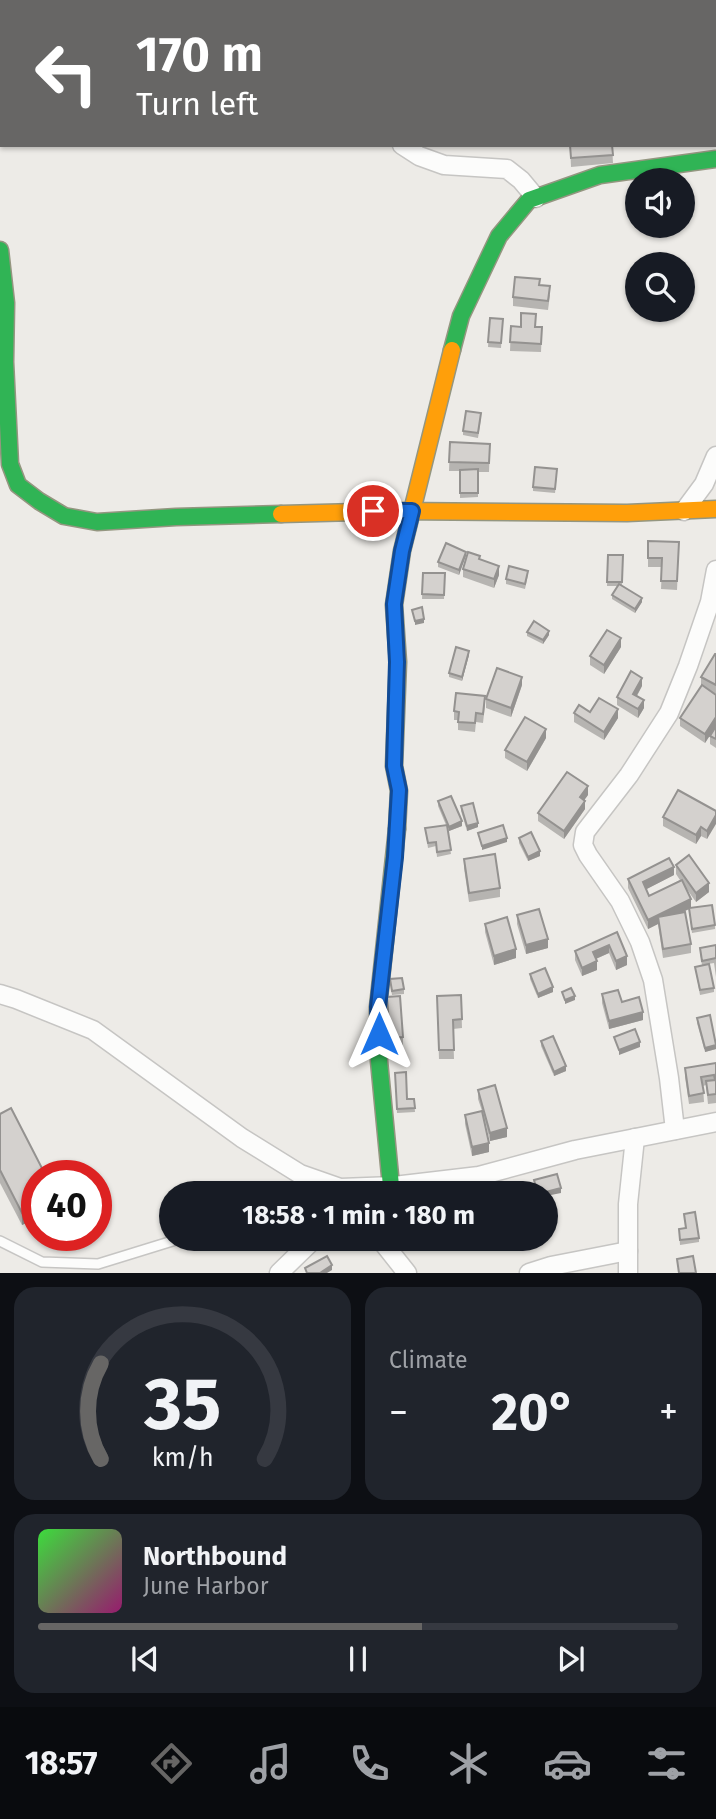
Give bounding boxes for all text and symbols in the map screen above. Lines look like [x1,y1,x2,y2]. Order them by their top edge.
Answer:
text: 170 m [136,25,263,84]
icon: left [21,28,112,119]
text: Turn left [136,85,258,123]
map controls [625,168,695,322]
button: sound [625,168,695,238]
button: search [625,252,695,322]
pin [343,481,403,541]
icon: arrive [354,492,392,530]
position arrow [342,997,416,1071]
speed limit sign: 40 [21,1160,112,1251]
text: 18:58 · 1 min · 180 m [242,1200,475,1231]
text: Climate [389,1346,468,1374]
text: 35 [143,1362,221,1449]
text: 20° [491,1381,576,1444]
text: − [389,1389,408,1435]
text: + [659,1389,678,1435]
text: km/h [152,1443,213,1473]
text: Northbound [143,1541,287,1572]
text: June Harbor [143,1572,269,1600]
icon: previous [126,1640,164,1678]
icon: pause [339,1640,377,1678]
icon: next [552,1640,590,1678]
icon: directions [147,1739,196,1788]
icon: music [246,1739,295,1788]
icon: phone [345,1739,394,1788]
icon: climate [444,1739,493,1788]
icon: car [543,1739,592,1788]
icon: filters [642,1739,691,1788]
text: 18:57 [25,1744,98,1782]

